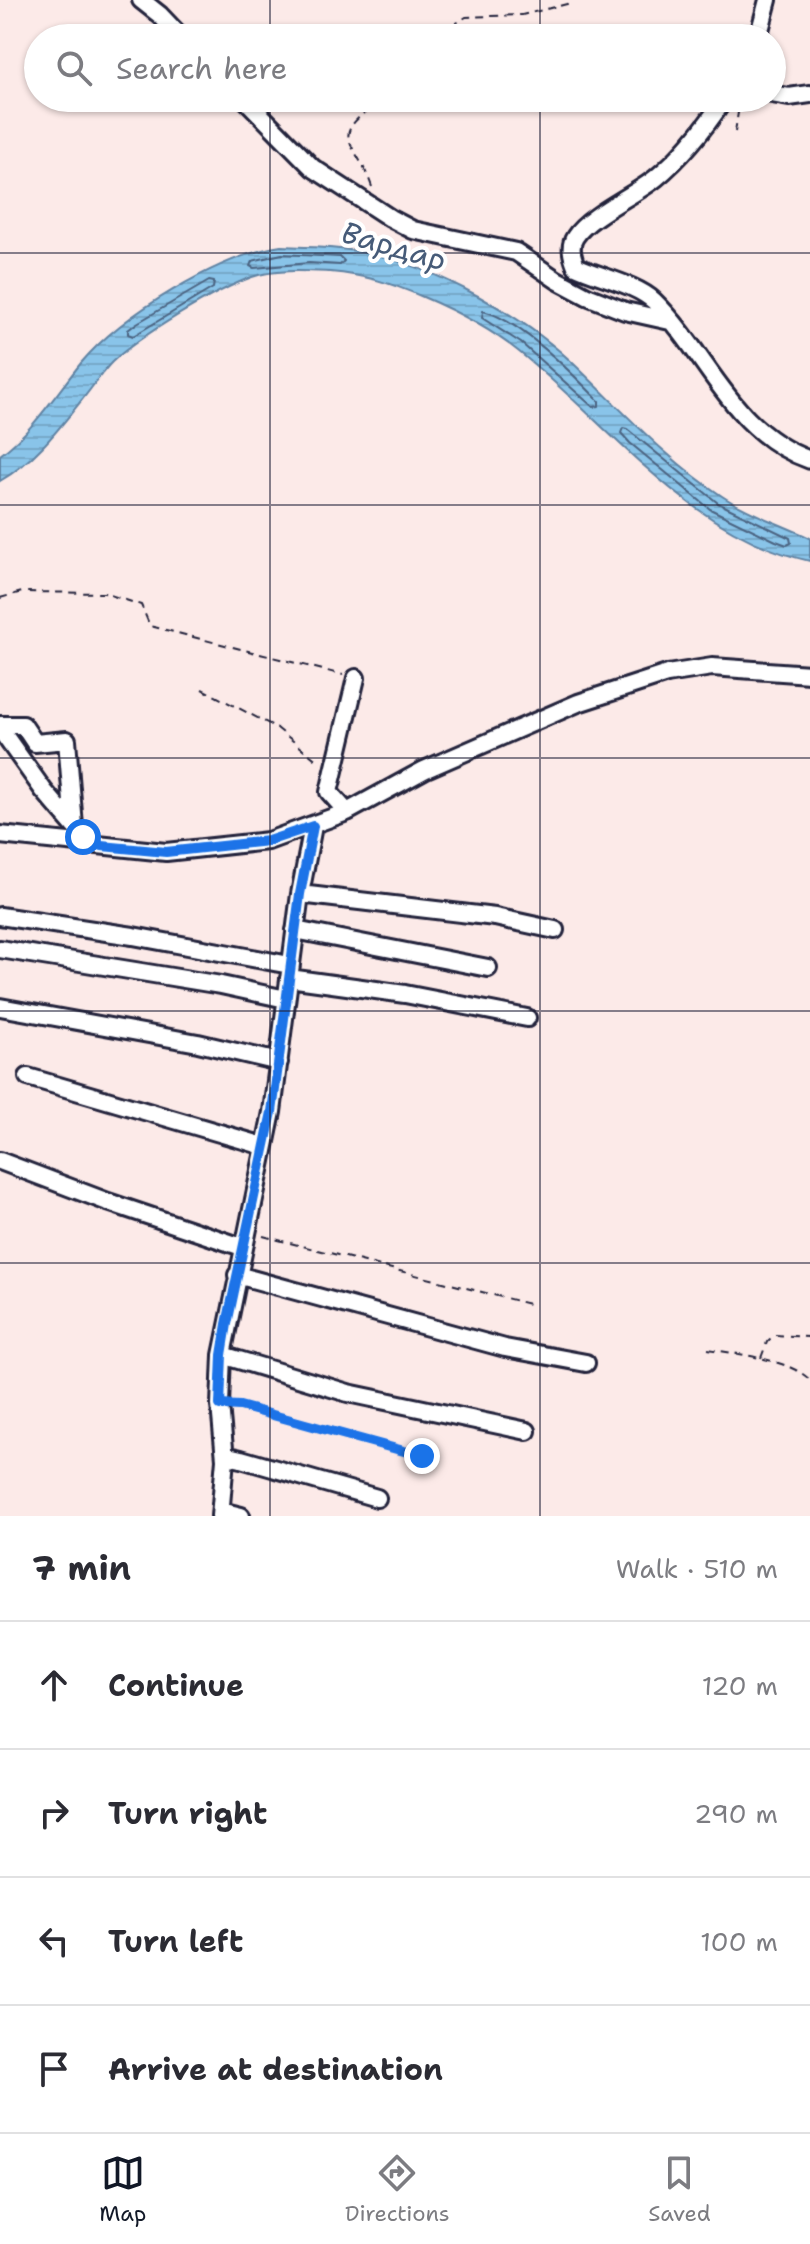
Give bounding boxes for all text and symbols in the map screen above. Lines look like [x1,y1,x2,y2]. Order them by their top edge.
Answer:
search box [24,24,786,112]
icon: search [52,46,96,90]
text: Search here [116,48,287,89]
water label: Вардар [337,211,451,281]
route start [65,819,101,855]
route end [404,1438,440,1474]
text: 7 min [32,1545,131,1591]
text: Walk · 510 m [616,1551,778,1586]
icon: ahead [32,1663,76,1707]
text: Continue [108,1665,244,1706]
text: 120 m [702,1668,778,1703]
icon: right [32,1791,76,1835]
text: Turn right [108,1793,267,1834]
text: 290 m [694,1796,778,1831]
icon: left [32,1919,76,1963]
text: Turn left [108,1921,243,1962]
text: 100 m [700,1924,778,1959]
icon: arrive [32,2047,76,2091]
text: Arrive at destination [108,2049,443,2090]
tab: Map [99,2151,146,2228]
tab: Directions [345,2151,450,2228]
tab: Saved [648,2151,711,2228]

